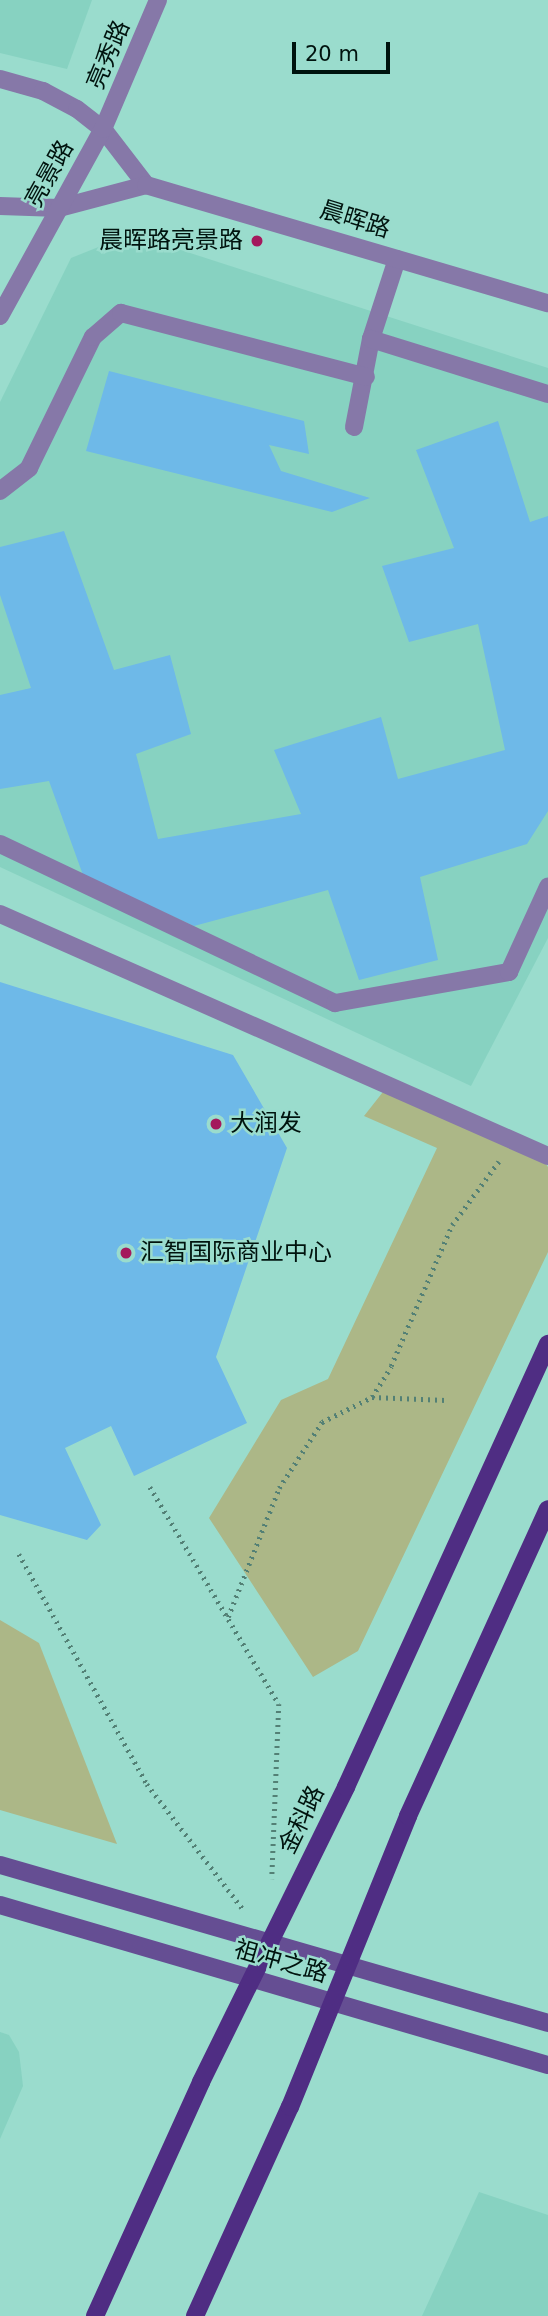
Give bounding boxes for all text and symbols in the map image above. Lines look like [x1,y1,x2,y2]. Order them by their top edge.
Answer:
street label: 亮秀路 [82,16,136,94]
scale bar [296,28,394,72]
text: 20 m [305,42,359,66]
street label: 亮景路 [20,136,80,212]
street label: 晨晖路 [316,196,394,244]
place label: 晨晖路亮景路 [99,227,243,255]
marker: 晨晖路亮景路 [249,233,265,249]
place label: 大润发 [230,1110,302,1138]
marker: 大润发 [208,1116,224,1132]
place label: 汇智国际商业中心 [140,1239,332,1267]
marker: 汇智国际商业中心 [118,1245,134,1261]
street label: 金科路 [273,1781,331,1859]
street label: 祖冲之路 [231,1935,331,1989]

